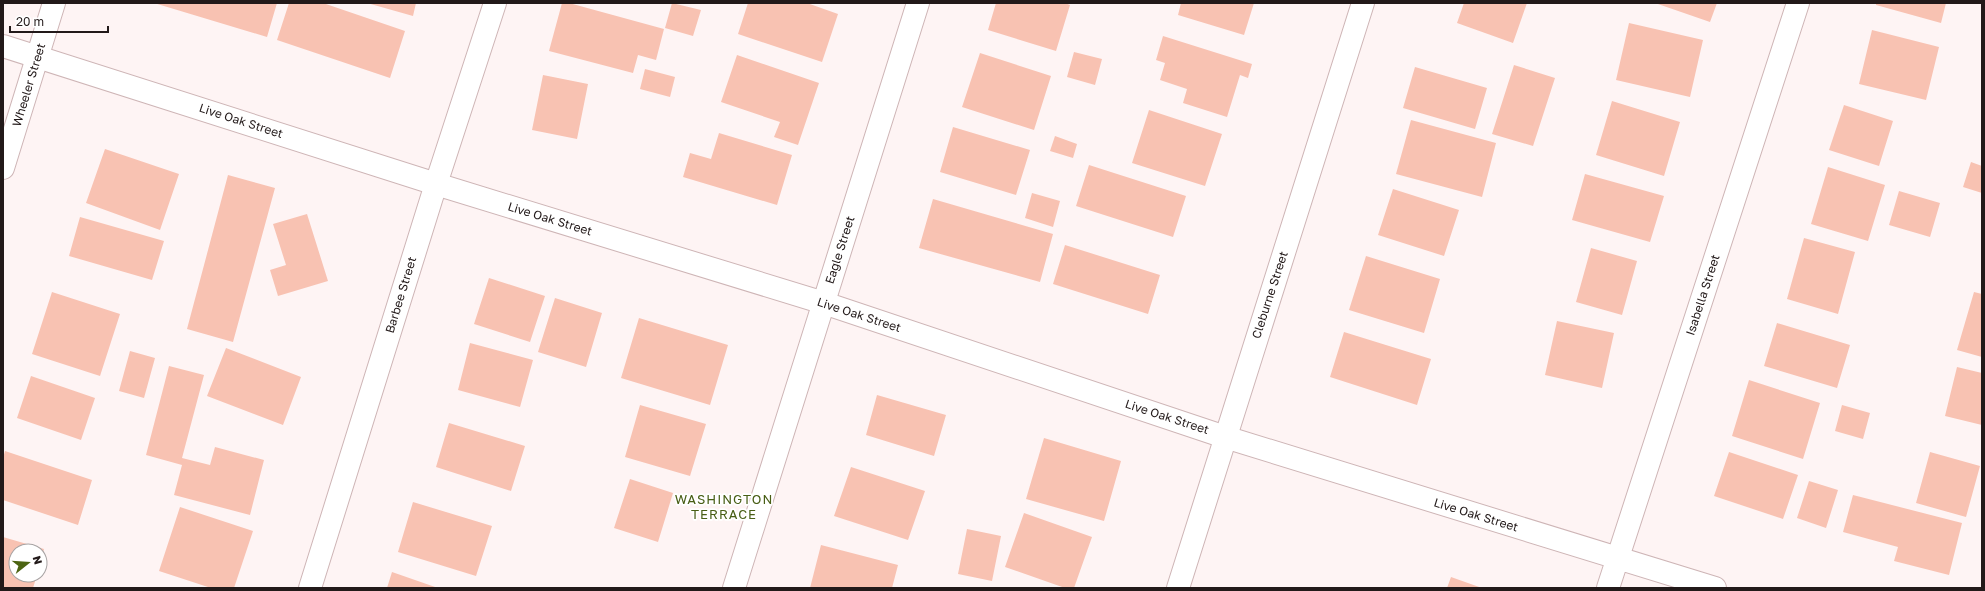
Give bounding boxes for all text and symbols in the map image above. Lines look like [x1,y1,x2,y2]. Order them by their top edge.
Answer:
scale bar [10,8,108,34]
text: 20 m [16,14,44,29]
street label: Wheeler Street [9,41,48,129]
street label: Live Oak Street [197,100,285,141]
street label: Live Oak Street [506,199,594,239]
street label: Eagle Street [821,214,858,286]
street label: Cleburne Street [1248,249,1291,340]
street label: Isabella Street [1682,252,1723,337]
street label: Barbee Street [382,255,419,335]
street label: Live Oak Street [815,294,903,335]
street label: Live Oak Street [1123,396,1211,437]
district label: WASHINGTON TERRACE [675,491,773,522]
street label: Live Oak Street [1432,495,1520,535]
north arrow [8,543,48,583]
text: N [31,554,45,566]

